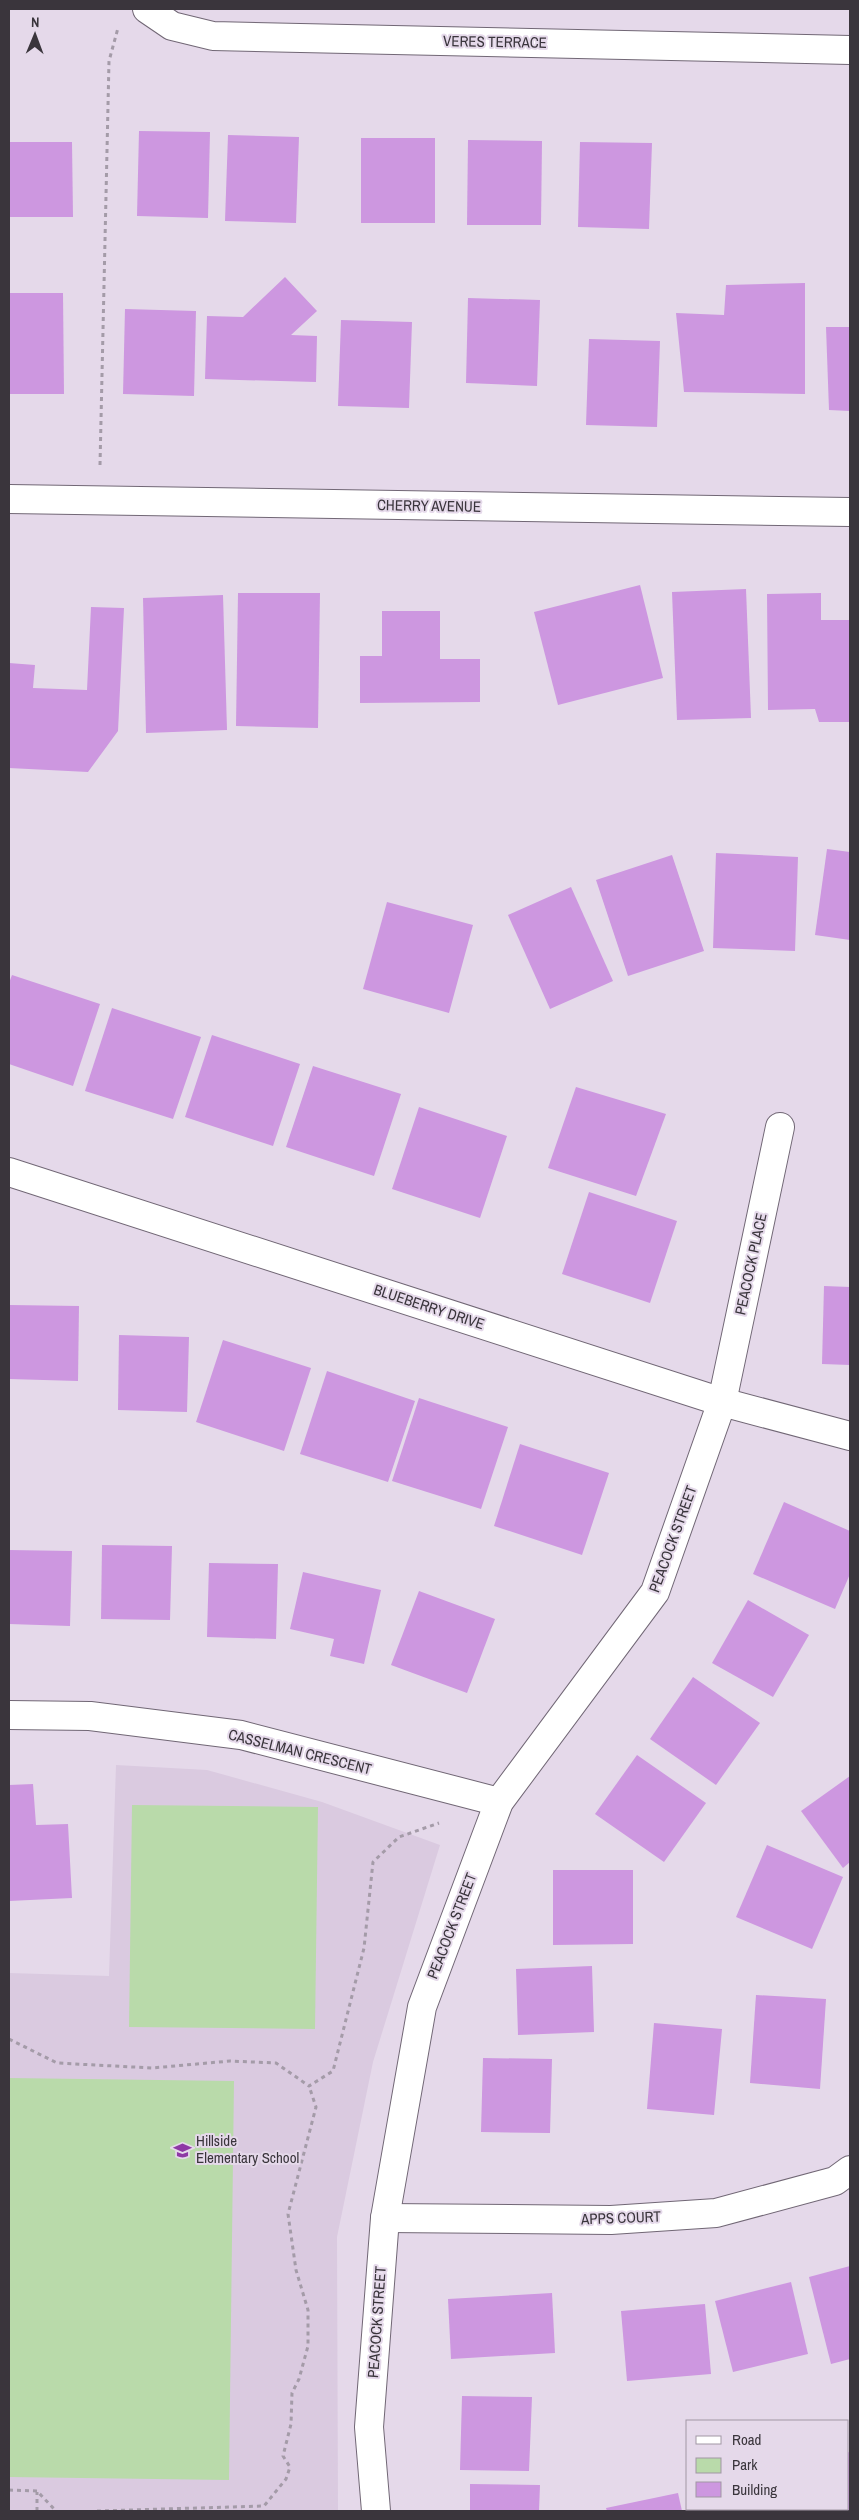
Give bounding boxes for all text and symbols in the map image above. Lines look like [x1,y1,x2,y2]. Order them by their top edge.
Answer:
north arrow [10,10,60,60]
text: N [31,13,40,31]
street label: VERES TERRACE [443,30,547,53]
street label: CHERRY AVENUE [377,494,481,517]
street label: PEACOCK PLACE [729,1211,772,1317]
street label: BLUEBERRY DRIVE [371,1279,487,1334]
street label: PEACOCK STREET [643,1482,702,1595]
street label: CASSELMAN CRESCENT [226,1724,374,1780]
street label: PEACOCK STREET [422,1869,482,1982]
place label: Hillside Elementary School [196,2130,299,2168]
school or university icon: Hillside Elementary School [172,2140,192,2160]
street label: APPS COURT [580,2206,662,2229]
street label: PEACOCK STREET [362,2265,391,2379]
legend [686,2420,849,2510]
text: Road [732,2429,761,2450]
text: Park [732,2454,758,2475]
text: Building [732,2479,777,2500]

